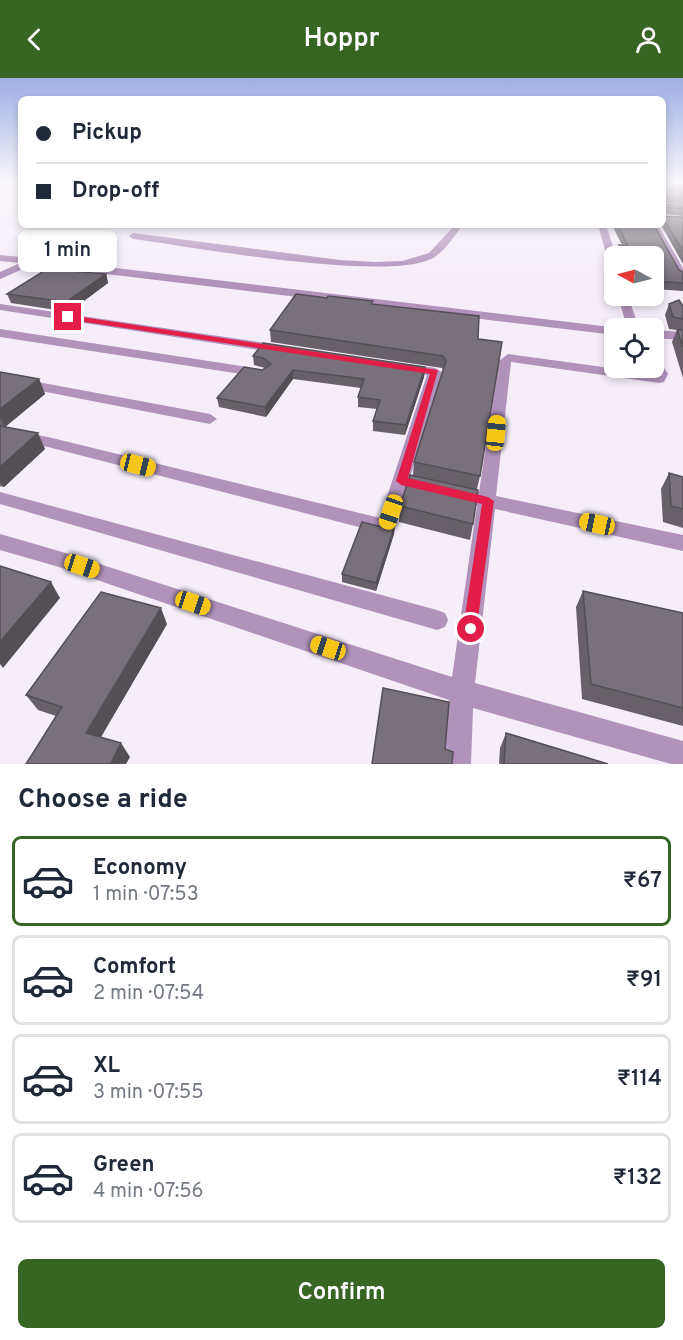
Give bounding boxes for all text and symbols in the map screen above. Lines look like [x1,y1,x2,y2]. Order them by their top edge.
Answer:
text: Hoppr [304,22,379,56]
icon: back [18,23,51,56]
icon: person [632,23,665,56]
text: Pickup [72,120,142,147]
text: Drop-off [72,178,159,205]
callout: 1 min [19,230,118,272]
text: 1 min [44,238,91,264]
north arrow [604,246,664,306]
map controls [604,246,664,378]
route end [54,303,81,330]
button: locate [604,318,664,378]
car [485,414,507,452]
car [118,452,158,478]
car [377,492,405,532]
car [578,511,616,537]
car [62,552,102,580]
car [173,589,213,617]
route start [457,615,484,642]
car [308,634,348,662]
text: Choose a ride [18,783,188,817]
icon: car [21,854,75,908]
text: Economy [93,855,187,882]
text: ₹67 [623,868,662,895]
text: 1 min · 07:53 [93,882,199,908]
icon: car [21,953,75,1007]
text: Comfort [93,954,176,981]
text: ₹91 [626,967,662,994]
text: 2 min · 07:54 [93,981,204,1007]
icon: car [21,1052,75,1106]
text: XL [93,1053,120,1080]
text: ₹114 [617,1066,662,1093]
text: 3 min · 07:55 [93,1080,204,1106]
icon: car [21,1151,75,1205]
text: Green [93,1152,155,1179]
text: ₹132 [613,1165,662,1192]
text: 4 min · 07:56 [93,1179,204,1205]
button: Confirm [18,1259,665,1328]

